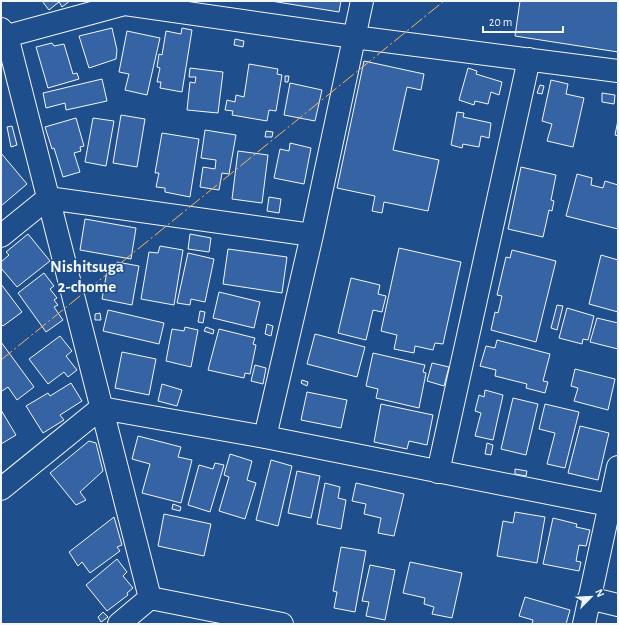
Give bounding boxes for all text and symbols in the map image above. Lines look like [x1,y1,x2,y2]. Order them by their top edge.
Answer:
scale bar [483,8,563,34]
text: 20 m [489,16,512,28]
district label: Nishitsuga 2-chome [50,258,124,295]
north arrow [571,577,611,617]
text: N [593,587,606,599]

